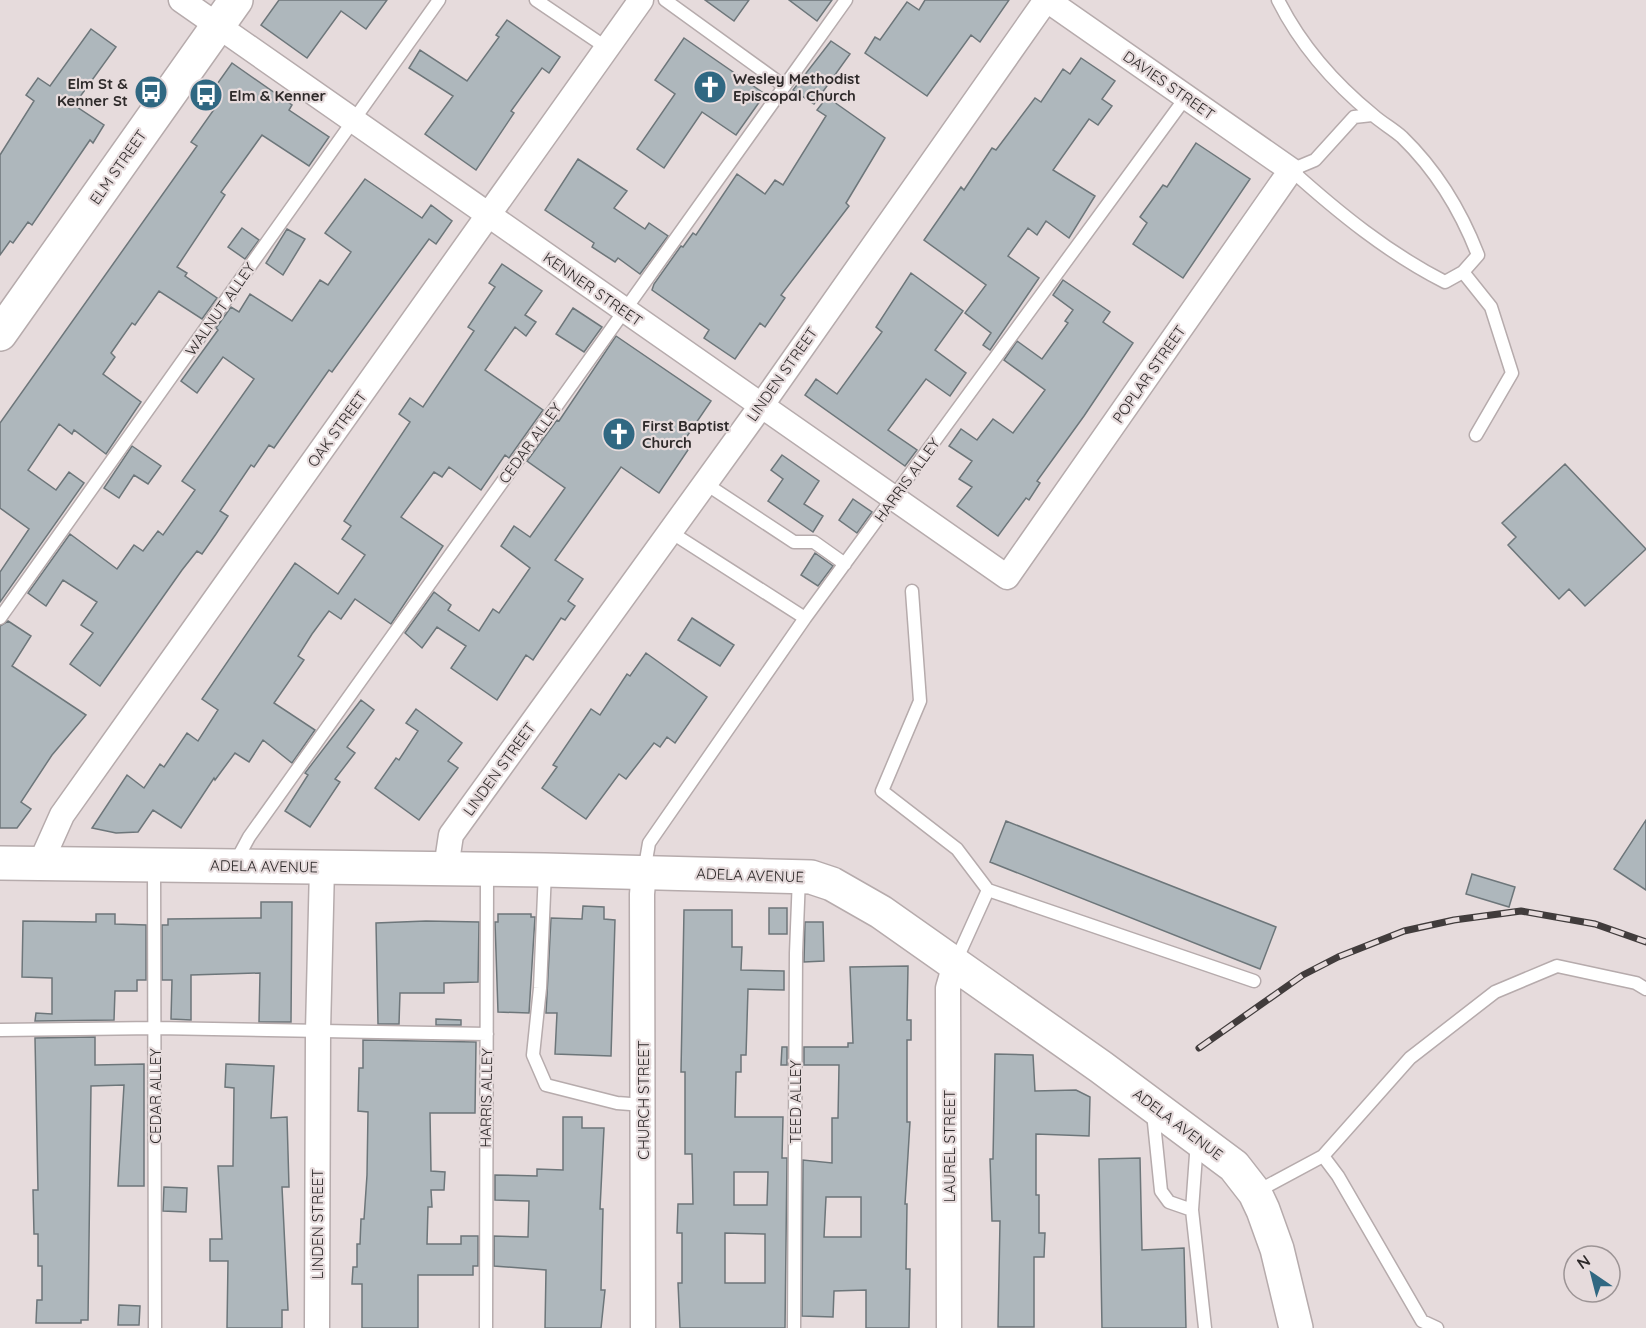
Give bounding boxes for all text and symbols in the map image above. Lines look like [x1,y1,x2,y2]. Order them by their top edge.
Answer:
street label: DAVIES STREET [1120,46,1218,124]
church icon: Wesley Methodist Episcopal Church [692,69,728,105]
place label: Wesley Methodist Episcopal Church [733,69,860,105]
place label: Elm St & Kenner St [57,74,128,110]
bus stop icon: Elm St & Kenner St [133,74,169,110]
bus stop icon: Elm & Kenner [188,77,224,113]
place label: Elm & Kenner [229,86,327,105]
street label: ELM STREET [85,126,151,208]
street label: KENNER STREET [540,248,646,330]
street label: WALNUT ALLEY [181,258,259,359]
street label: POPLAR STREET [1108,322,1190,426]
street label: LINDEN STREET [742,323,822,425]
street label: OAK STREET [303,387,371,471]
street label: CEDAR ALLEY [494,398,566,487]
church icon: First Baptist Church [601,416,637,452]
place label: First Baptist Church [642,416,730,452]
street label: HARRIS ALLEY [870,434,944,526]
street label: LINDEN STREET [459,719,539,819]
street label: ADELA AVENUE [210,856,318,876]
street label: ADELA AVENUE [696,864,804,886]
street label: CHURCH STREET [634,1040,653,1160]
street label: CEDAR ALLEY [146,1048,165,1144]
street label: HARRIS ALLEY [476,1048,496,1148]
street label: TEED ALLEY [786,1060,805,1144]
street label: ADELA AVENUE [1129,1084,1227,1164]
street label: LAUREL STREET [940,1090,959,1202]
street label: LINDEN STREET [308,1169,327,1279]
north arrow [1562,1244,1622,1304]
text: N [1573,1250,1594,1273]

